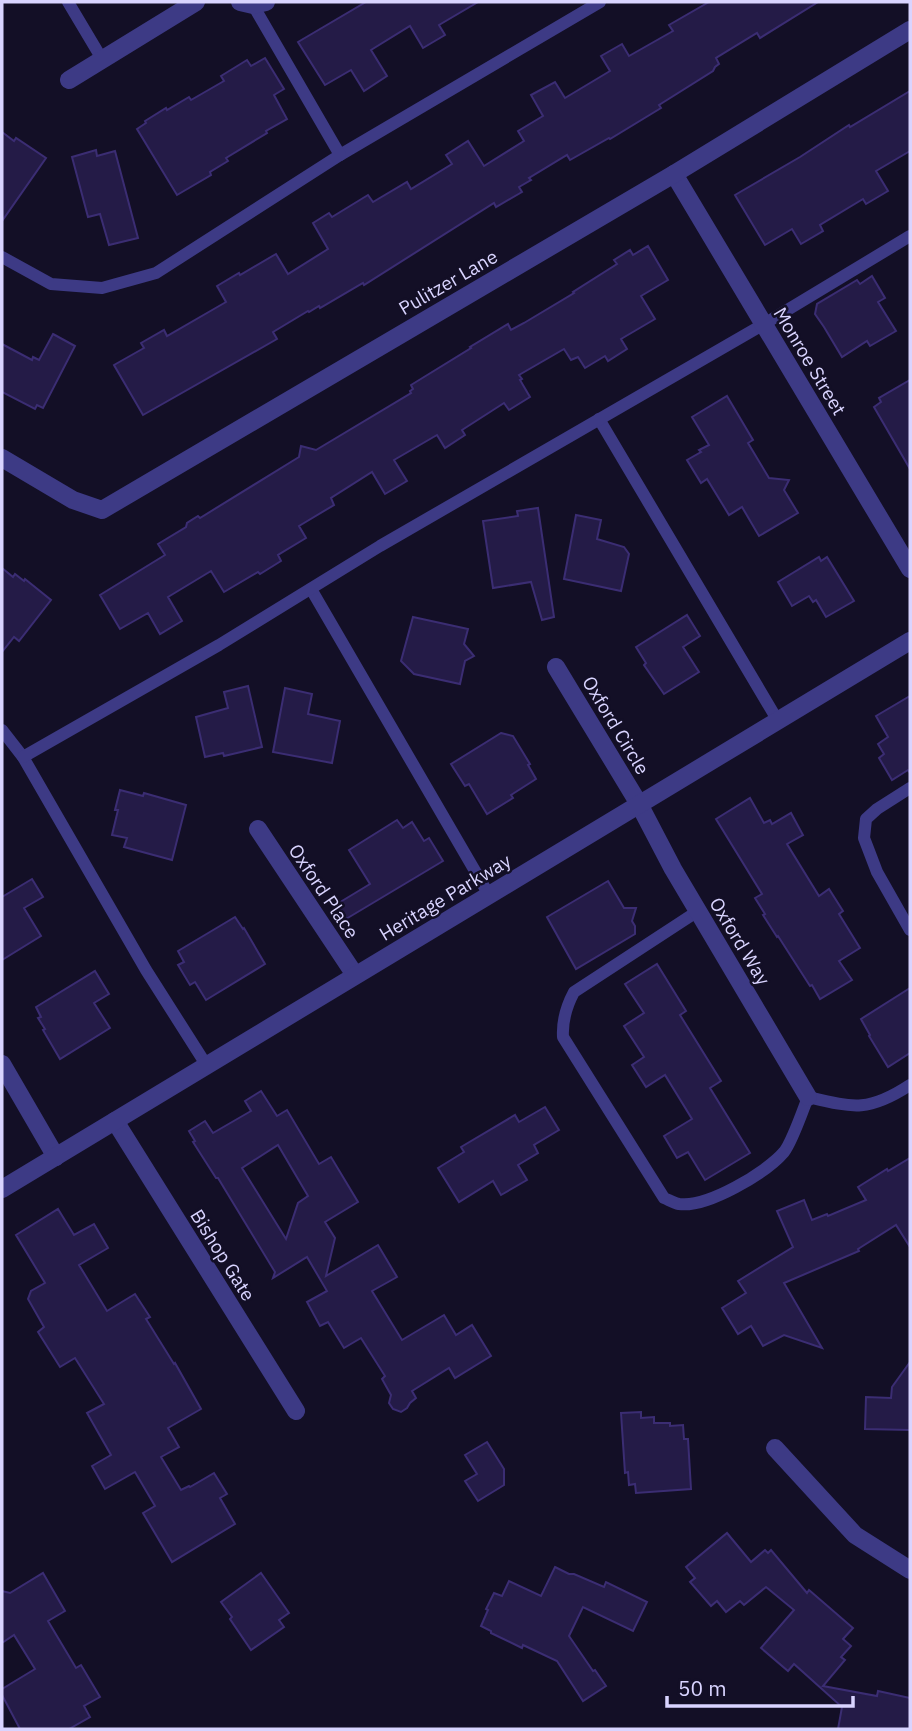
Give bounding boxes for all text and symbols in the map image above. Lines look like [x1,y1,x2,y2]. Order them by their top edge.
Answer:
street label: Pulitzer Lane [394,244,502,320]
street label: Monroe Street [768,303,852,419]
street label: Oxford Circle [577,671,655,779]
street label: Oxford Place [284,839,364,943]
street label: Heritage Parkway [375,848,516,946]
street label: Oxford Way [704,893,776,990]
street label: Bishop Gate [185,1205,261,1305]
scale bar [667,1664,852,1708]
text: 50 m [678,1674,727,1702]

